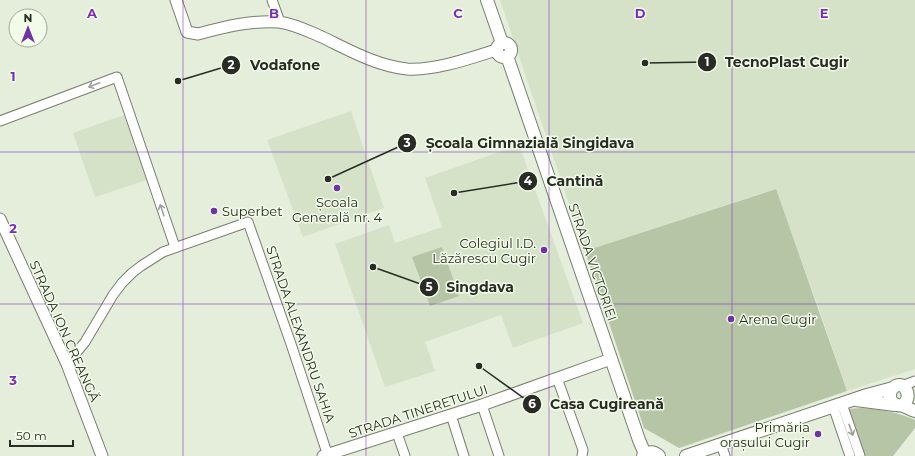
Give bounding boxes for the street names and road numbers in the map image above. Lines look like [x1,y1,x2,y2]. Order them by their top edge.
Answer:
street label: STRADA VICTORIEI [565,201,621,323]
street label: STRADA ALEXANDRU SAHIA [263,243,339,425]
street label: STRADA ION CREANGĂ [27,258,104,405]
street label: STRADA TINERETULUI [346,381,490,441]

